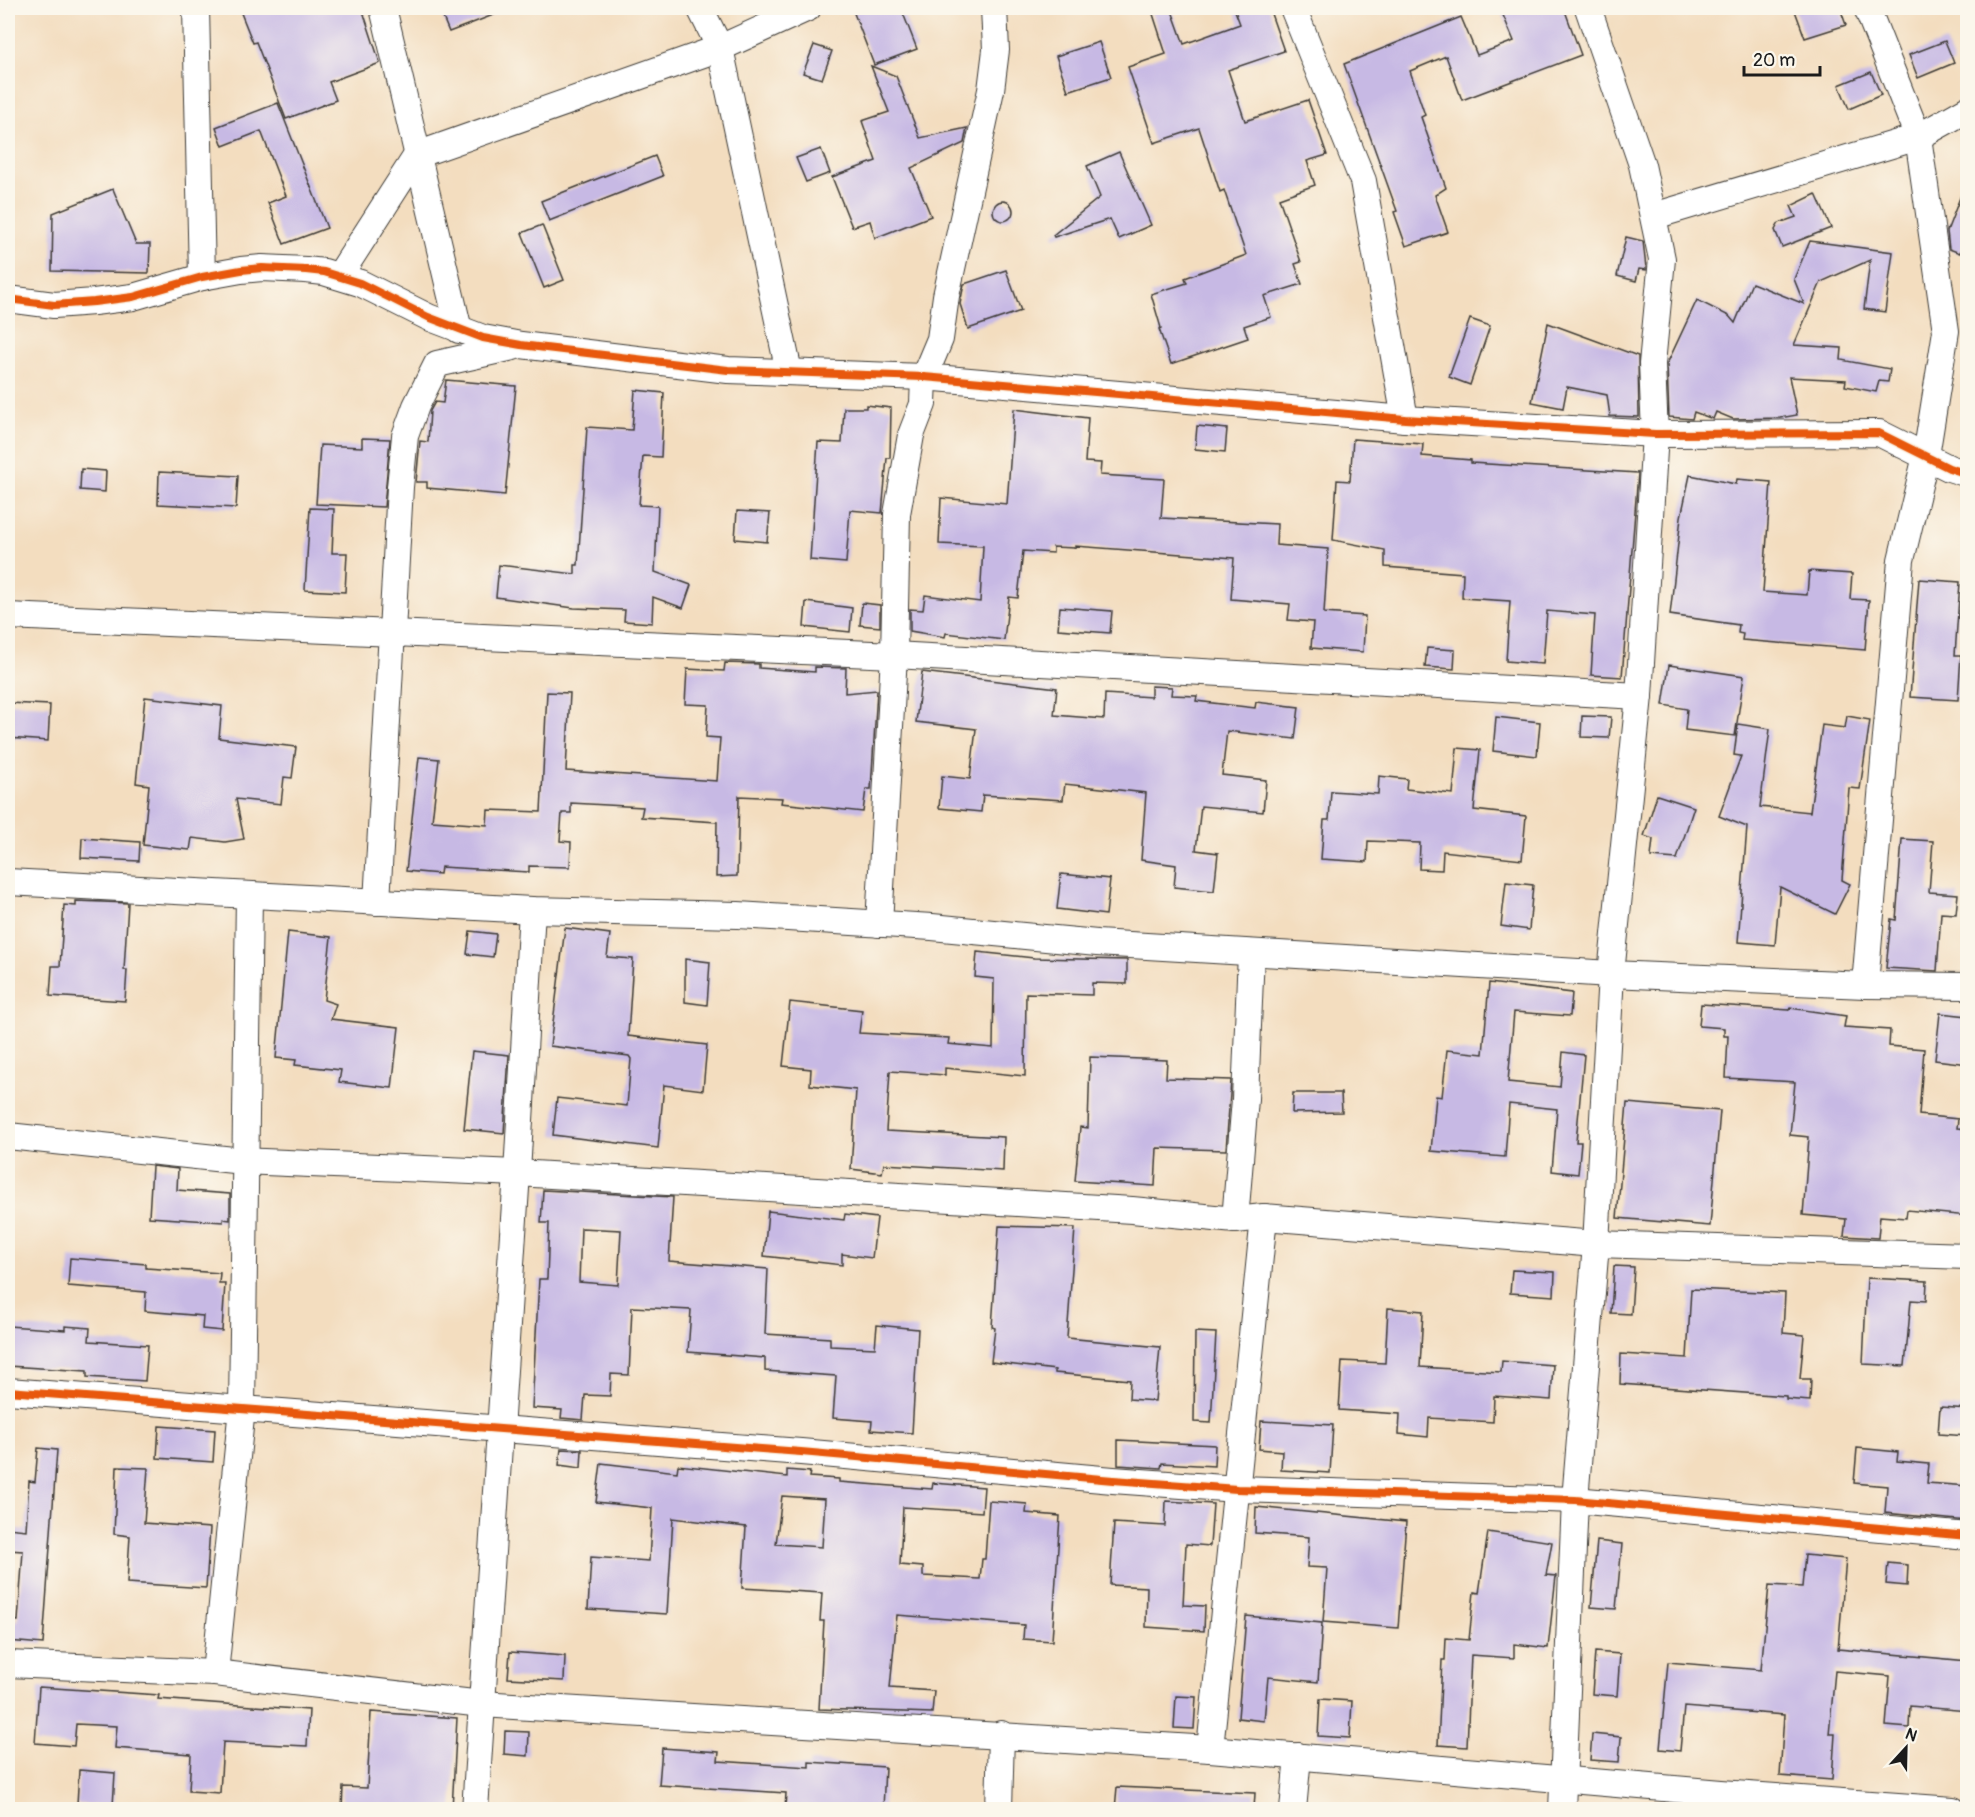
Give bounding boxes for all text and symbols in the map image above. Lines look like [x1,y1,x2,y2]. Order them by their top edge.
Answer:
scale bar [1744,39,1820,77]
text: 20 m [1753,49,1795,72]
north arrow [1876,1718,1936,1778]
text: N [1902,1724,1920,1746]

